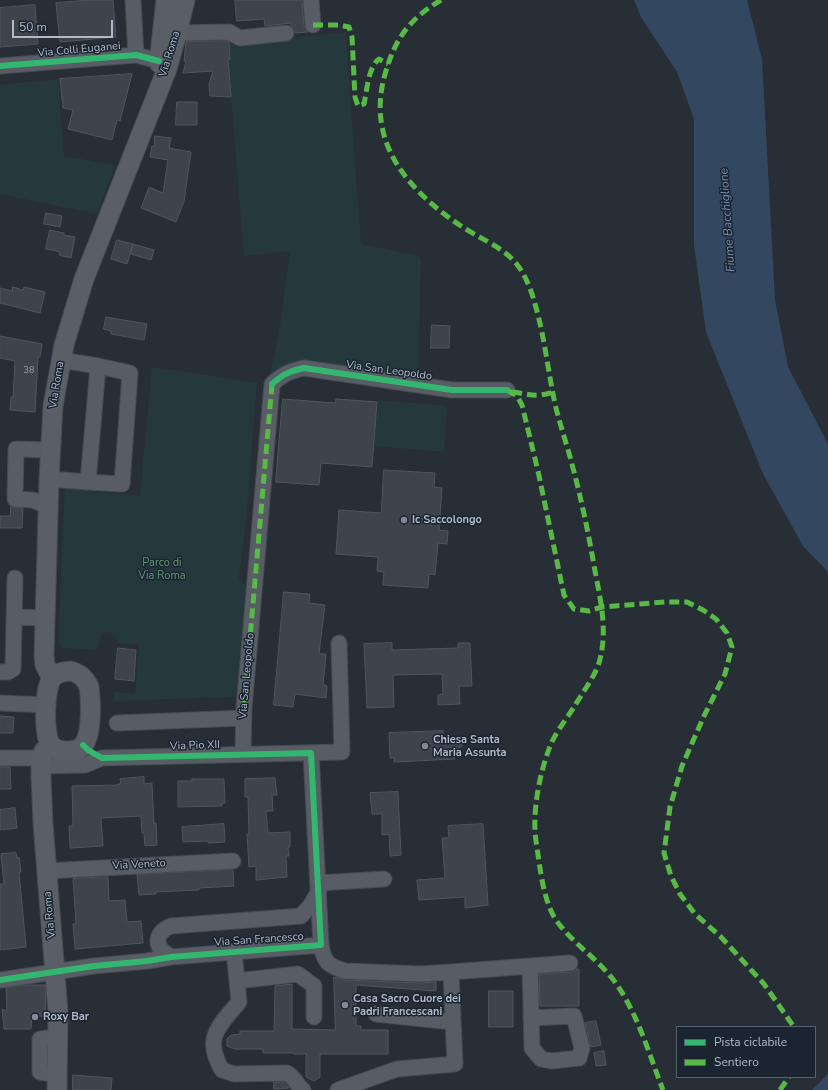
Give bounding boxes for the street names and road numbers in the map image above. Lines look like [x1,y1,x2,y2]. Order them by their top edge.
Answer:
street label: Via Roma [157,29,183,79]
street label: Via Colli Euganei [37,40,121,60]
street label: Via San Leopoldo [345,358,433,384]
street label: Via Roma [47,361,67,409]
street label: Via San Leopoldo [237,632,257,720]
street label: Via Pio XII [170,739,220,753]
street label: Via Veneto [112,857,166,873]
street label: Via Roma [41,891,59,939]
street label: Via San Francesco [214,930,304,950]

